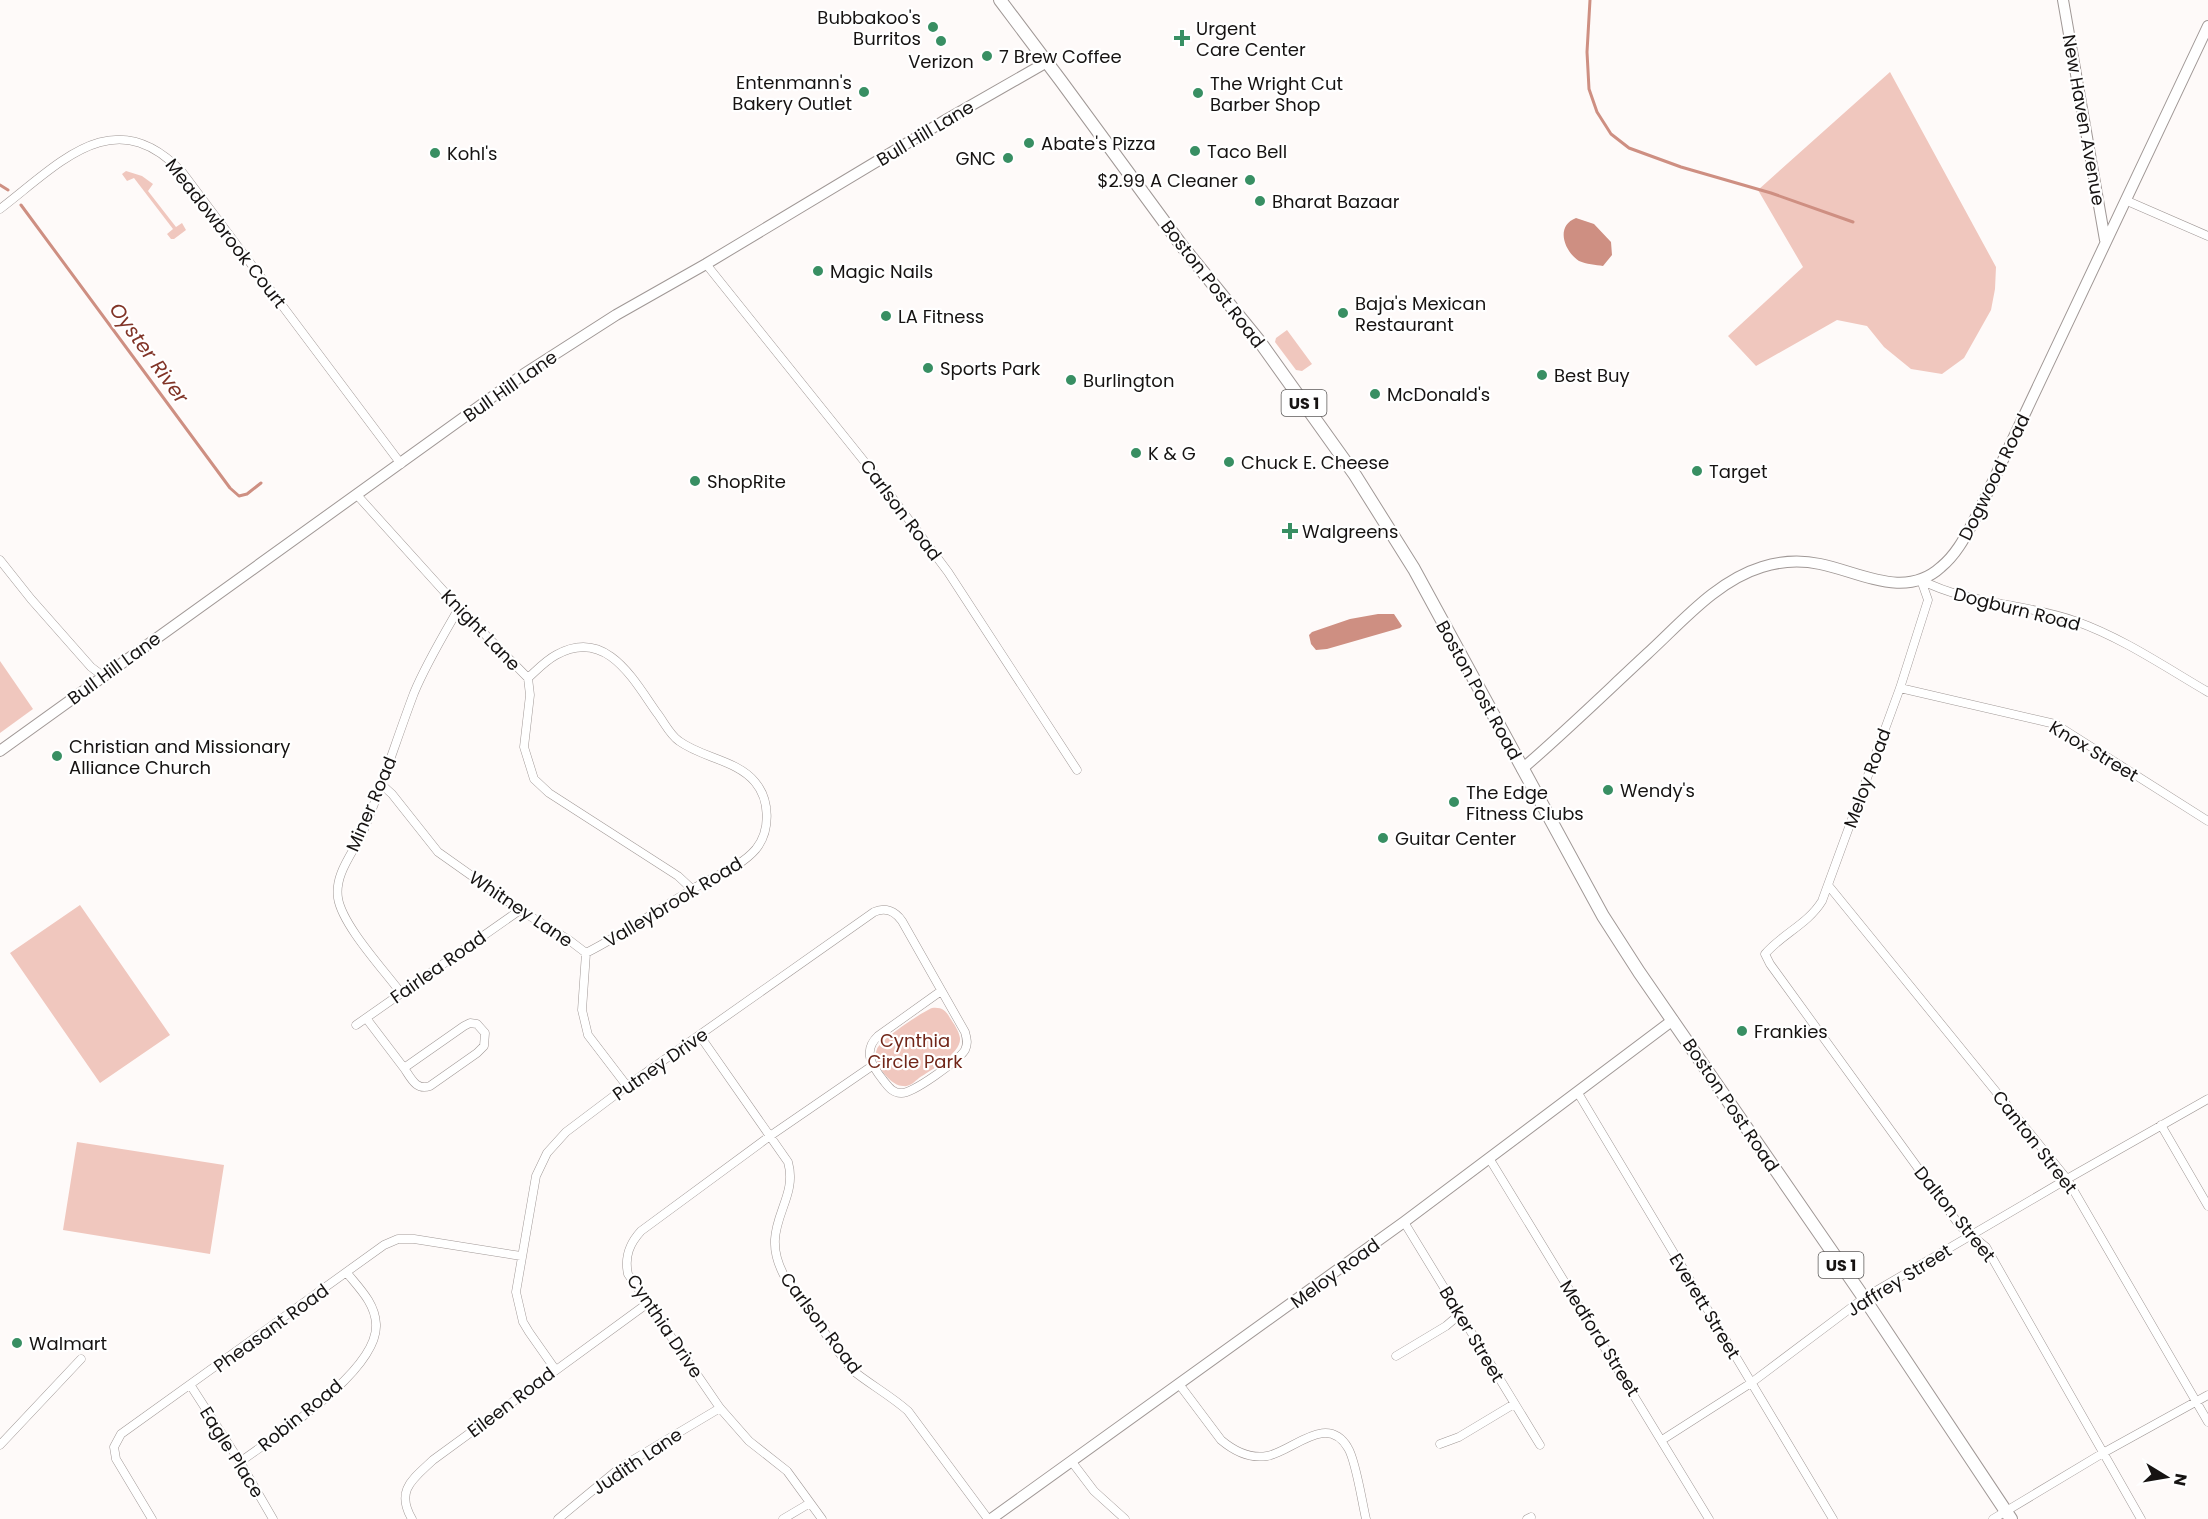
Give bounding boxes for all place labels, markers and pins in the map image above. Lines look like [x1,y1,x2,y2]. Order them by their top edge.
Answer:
place label: Bubbakoo's Burritos [817,5,921,51]
place label: Urgent Care Center [1196,16,1306,62]
marker: Bubbakoo's Burritos [926,20,940,34]
marker: Urgent Care Center [1173,29,1191,47]
marker: Verizon [934,34,948,48]
place label: 7 Brew Coffee [999,44,1122,69]
place label: Verizon [908,49,974,74]
marker: 7 Brew Coffee [980,49,994,63]
place label: Entenmann's Bakery Outlet [732,70,852,116]
place label: The Wright Cut Barber Shop [1210,71,1343,117]
marker: Entenmann's Bakery Outlet [857,85,871,99]
marker: The Wright Cut Barber Shop [1191,86,1205,100]
place label: Abate's Pizza [1041,131,1156,156]
marker: Abate's Pizza [1022,136,1036,150]
place label: Taco Bell [1207,139,1287,164]
place label: Kohl's [447,141,498,166]
marker: Taco Bell [1188,144,1202,158]
marker: Kohl's [428,146,442,160]
place label: GNC [955,146,996,171]
marker: GNC [1001,151,1015,165]
place label: $2.99 A Cleaner [1097,168,1238,193]
marker: $2.99 A Cleaner [1243,173,1257,187]
place label: Bharat Bazaar [1272,189,1400,214]
marker: Bharat Bazaar [1253,194,1267,208]
place label: Magic Nails [830,259,933,284]
marker: Magic Nails [811,264,825,278]
place label: Baja's Mexican Restaurant [1355,291,1486,337]
place label: LA Fitness [898,304,984,329]
marker: Baja's Mexican Restaurant [1336,306,1350,320]
marker: LA Fitness [879,309,893,323]
place label: Sports Park [940,356,1041,381]
marker: Sports Park [921,361,935,375]
place label: Best Buy [1554,363,1630,388]
place label: Burlington [1083,368,1174,393]
marker: Best Buy [1535,368,1549,382]
marker: Burlington [1064,373,1078,387]
place label: McDonald's [1387,382,1490,407]
marker: McDonald's [1368,387,1382,401]
place label: K & G [1148,441,1196,466]
marker: K & G [1129,446,1143,460]
place label: Chuck E. Cheese [1241,450,1389,475]
marker: Chuck E. Cheese [1222,455,1236,469]
place label: Target [1709,459,1768,484]
marker: Target [1690,464,1704,478]
place label: ShopRite [707,469,786,494]
marker: ShopRite [688,474,702,488]
place label: Walgreens [1302,519,1398,544]
marker: Walgreens [1283,524,1297,538]
place label: Christian and Missionary Alliance Church [69,734,290,780]
marker: Christian and Missionary Alliance Church [50,749,64,763]
place label: Wendy's [1620,778,1695,803]
place label: The Edge Fitness Clubs [1466,780,1584,826]
marker: Wendy's [1601,783,1615,797]
marker: The Edge Fitness Clubs [1447,795,1461,809]
place label: Guitar Center [1395,826,1516,851]
marker: Guitar Center [1376,831,1390,845]
place label: Frankies [1754,1019,1828,1044]
marker: Frankies [1735,1024,1749,1038]
place label: Walmart [29,1331,107,1356]
marker: Walmart [10,1336,24,1350]

